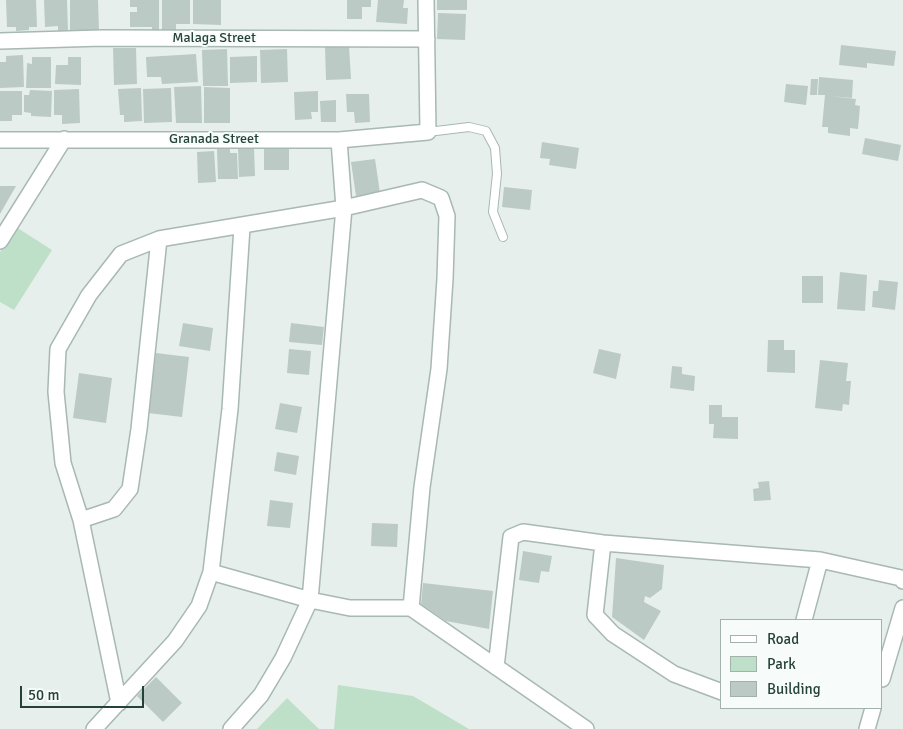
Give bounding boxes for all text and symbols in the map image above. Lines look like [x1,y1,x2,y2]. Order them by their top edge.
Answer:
street label: Malaga Street [172,30,256,46]
street label: Granada Street [169,131,259,147]
legend [720,619,883,709]
text: Road [767,630,799,648]
text: Park [767,655,796,673]
scale bar [22,676,146,708]
text: Building [767,680,821,698]
text: 50 m [28,686,59,704]

